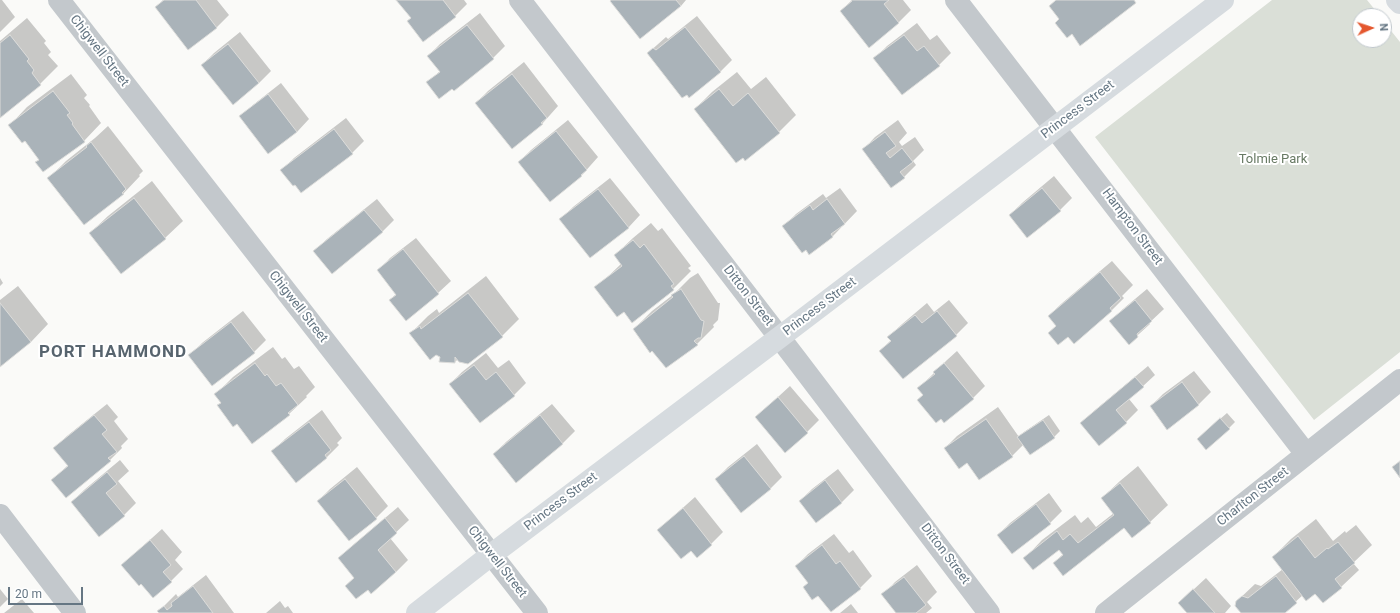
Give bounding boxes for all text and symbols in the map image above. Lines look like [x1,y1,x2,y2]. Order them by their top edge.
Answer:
north arrow [1352,8,1392,48]
street label: Chigwell Street [66,12,132,90]
text: N [1377,23,1390,32]
street label: Princess Street [1038,77,1118,143]
park label: Tolmie Park [1239,152,1307,168]
street label: Hampton Street [1098,186,1166,268]
street label: Ditton Street [720,263,776,329]
street label: Chigwell Street [265,268,331,346]
street label: Princess Street [780,274,860,340]
district label: PORT HAMMOND [39,343,187,363]
street label: Charlton Street [1214,464,1292,530]
street label: Princess Street [521,469,601,535]
street label: Ditton Street [917,520,973,588]
street label: Chigwell Street [464,523,530,601]
scale bar [10,579,85,605]
text: 20 m [15,587,42,601]

